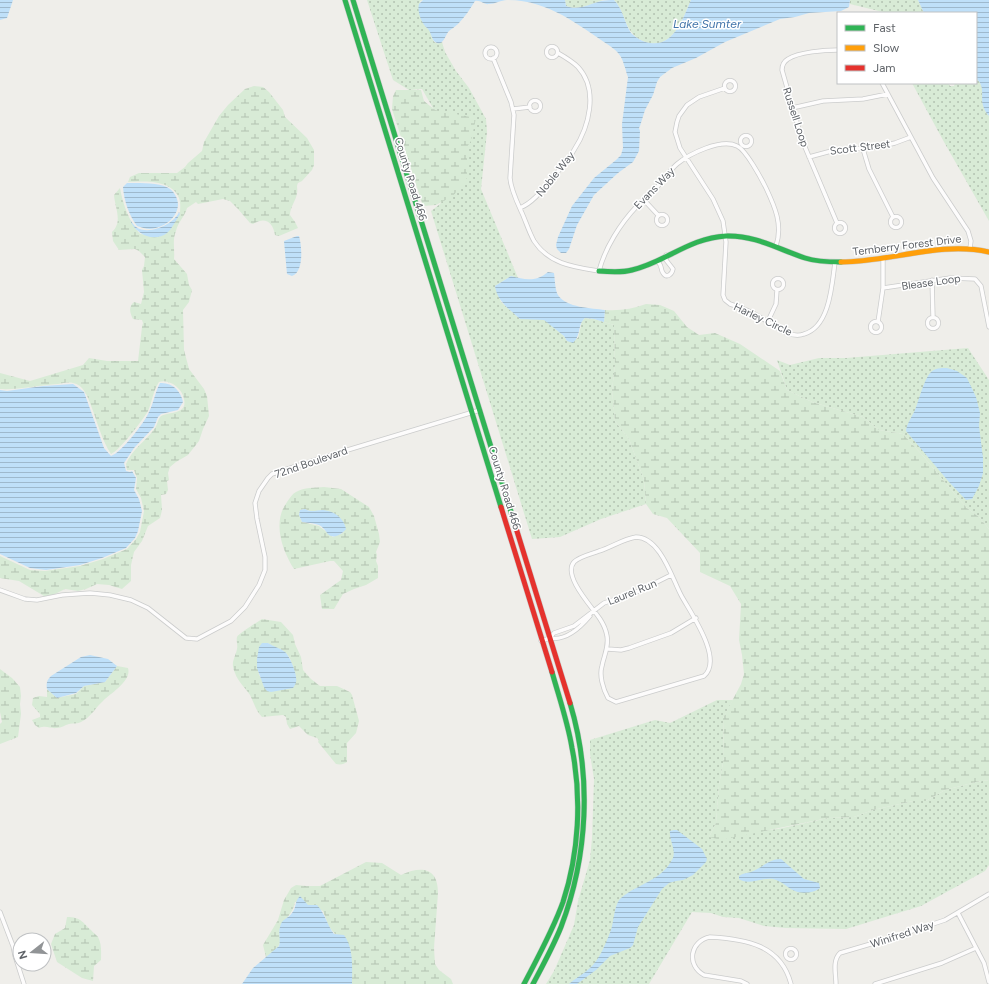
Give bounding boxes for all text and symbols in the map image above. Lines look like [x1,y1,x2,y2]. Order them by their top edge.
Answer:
legend [837,12,977,84]
water label: Lake Sumter [673,17,742,31]
text: Fast [873,21,896,35]
text: Slow [873,41,900,55]
text: Jam [873,61,896,75]
street label: Russell Loop [780,86,811,149]
street label: County Road 466 [392,136,429,222]
street label: Scott Street [829,137,891,158]
street label: Noble Way [533,149,578,199]
street label: Evans Way [631,165,678,212]
street label: Ternberry Forest Drive [852,232,962,259]
street label: Blease Loop [901,272,962,293]
street label: Harley Circle [732,300,794,339]
street label: 72nd Boulevard [273,444,349,481]
street label: County Road 466 [486,445,523,531]
street label: Laurel Run [606,577,658,608]
street label: Winifred Way [869,918,936,951]
north arrow [12,932,52,972]
text: N [15,949,30,961]

